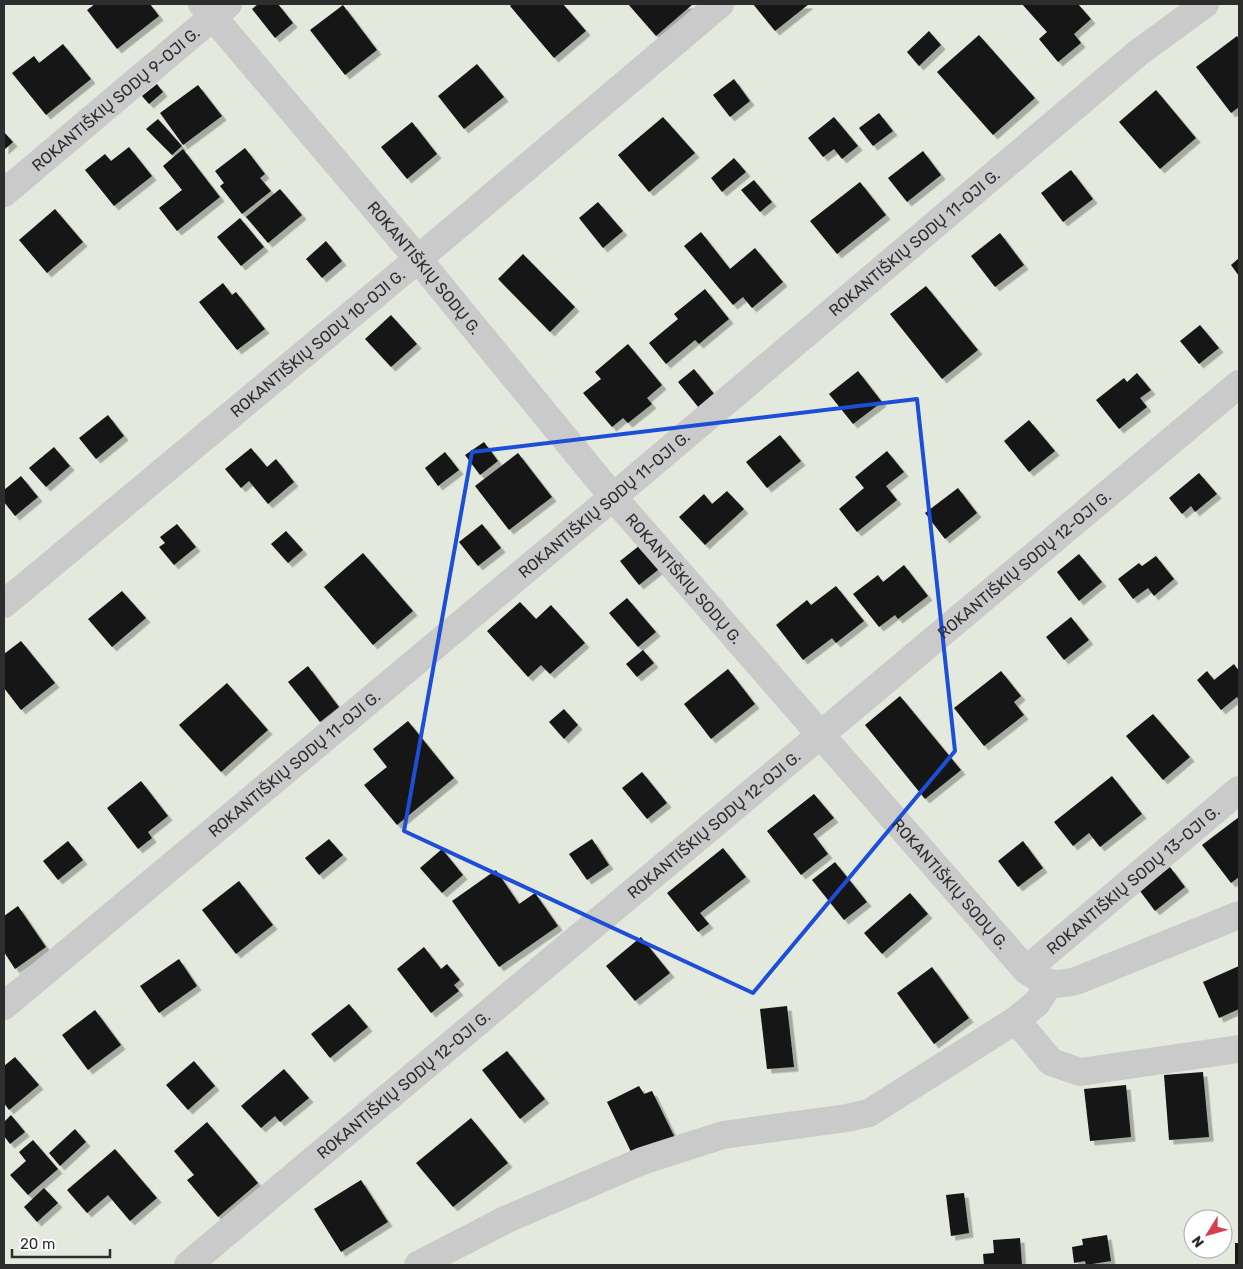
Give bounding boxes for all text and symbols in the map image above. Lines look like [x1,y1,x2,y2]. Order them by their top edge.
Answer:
street label: ROKANTIŠKIŲ SODŲ 9-OJI G. [28,23,204,175]
street label: ROKANTIŠKIŲ SODŲ 11-OJI G. [825,165,1004,320]
street label: ROKANTIŠKIŲ SODŲ G. [363,198,485,338]
street label: ROKANTIŠKIŲ SODŲ 10-OJI G. [227,265,409,421]
street label: ROKANTIŠKIŲ SODŲ 11-OJI G. [515,427,694,582]
street label: ROKANTIŠKIŲ SODŲ 12-OJI G. [934,487,1115,643]
street label: ROKANTIŠKIŲ SODŲ G. [622,510,746,648]
street label: ROKANTIŠKIŲ SODŲ 11-OJI G. [205,687,384,841]
street label: ROKANTIŠKIŲ SODŲ 12-OJI G. [624,747,804,903]
street label: ROKANTIŠKIŲ SODŲ 13-OJI G. [1043,802,1224,959]
street label: ROKANTIŠKIŲ SODŲ G. [888,815,1012,953]
street label: ROKANTIŠKIŲ SODŲ 12-OJI G. [313,1007,494,1163]
north arrow [1183,1209,1233,1259]
scale bar [12,1226,110,1258]
text: N [1188,1232,1208,1251]
text: 20 m [20,1235,55,1253]

